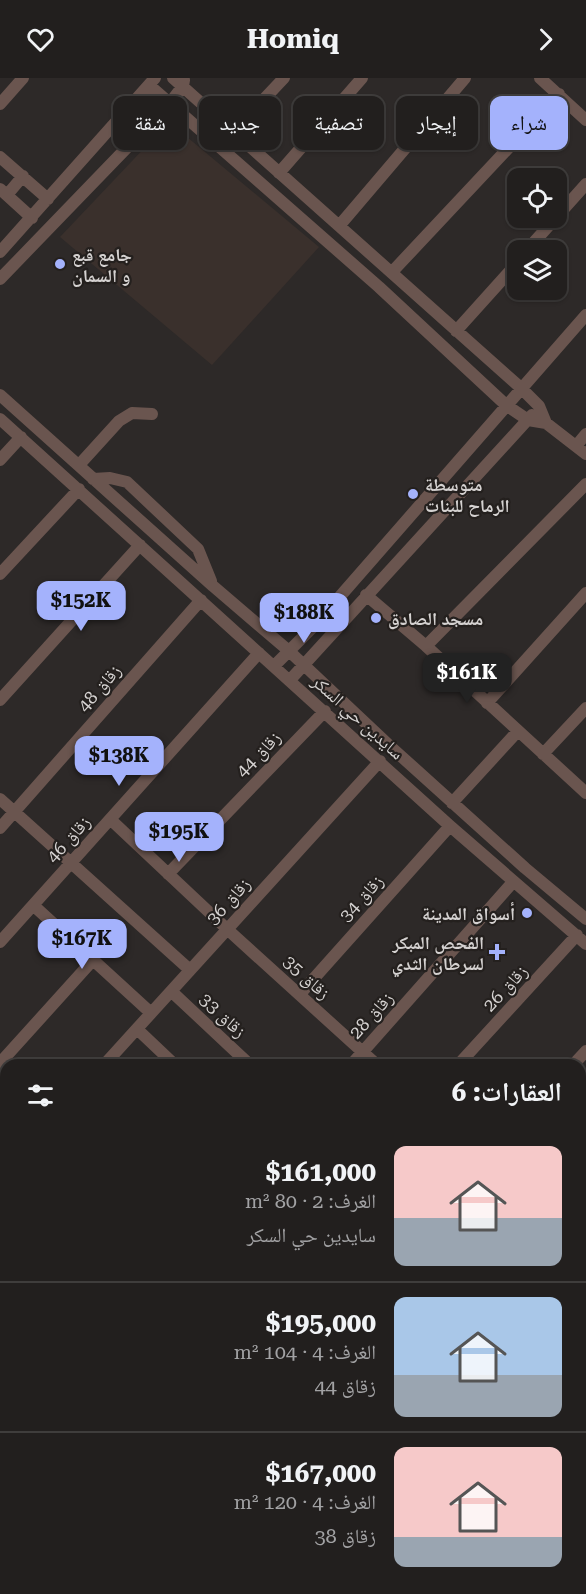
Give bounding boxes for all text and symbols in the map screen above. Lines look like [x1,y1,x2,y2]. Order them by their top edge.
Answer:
icon: heart [24,23,57,56]
text: Homiq [247,23,339,55]
icon: forward [529,23,562,56]
chip: شقة [113,96,187,150]
chip: جديد [199,96,281,150]
chip: تصفية [293,96,384,150]
chip: إيجار [396,96,478,150]
chip: شراء [490,96,568,150]
map controls [507,168,567,300]
button: locate [507,168,567,228]
button: layers [507,240,567,300]
place label: جامع قبع و السمان [72,244,132,287]
marker: جامع قبع و السمان [53,257,67,271]
place label: متوسطة الرماح للبنات [425,474,510,517]
marker: متوسطة الرماح للبنات [406,487,420,501]
pin: $152K [39,581,123,632]
text: $152K [51,588,111,612]
pin: $188K [262,593,346,644]
text: $188K [274,600,334,624]
place label: مسجد الصادق [388,608,483,630]
marker: مسجد الصادق [369,611,383,625]
pin: $161K [425,653,509,704]
street label: زقاق 48 [73,660,126,716]
text: $161K [437,660,497,684]
street label: سايدين حي السكر [304,670,408,767]
street label: زقاق 44 [231,727,286,782]
pin: $138K [77,736,161,787]
text: $138K [89,743,149,767]
street label: زقاق 46 [42,811,95,867]
pin: $195K [137,812,221,863]
text: $195K [149,819,209,843]
street label: زقاق 34 [335,870,388,926]
street label: زقاق 36 [202,873,255,929]
place label: أسواق المدينة [422,902,515,925]
marker: أسواق المدينة [520,906,534,920]
pin: $167K [40,919,124,970]
text: $167K [52,926,112,950]
place label: الفحص المبكر لسرطان الثدي [392,932,484,978]
marker: الفحص المبكر لسرطان الثدي [488,943,506,961]
street label: زقاق 35 [279,951,335,1004]
street label: زقاق 26 [478,961,532,1016]
street label: زقاق 28 [345,987,398,1043]
street label: زقاق 33 [195,988,250,1042]
text: العقارات: 6 [452,1077,562,1107]
icon: filters [24,1079,57,1112]
text: $161,000 [266,1157,376,1187]
icon: home [442,1170,514,1242]
text: الغرف: 2 · 80 m² [245,1189,376,1213]
text: سايدين حي السكر [247,1223,376,1247]
text: $195,000 [266,1308,376,1338]
icon: home [442,1321,514,1393]
text: الغرف: 4 · 104 m² [234,1340,376,1364]
text: زقاق 44 [314,1374,376,1398]
text: $167,000 [266,1458,376,1488]
icon: home [442,1471,514,1543]
text: الغرف: 4 · 120 m² [234,1490,376,1514]
text: زقاق 38 [314,1524,376,1548]

